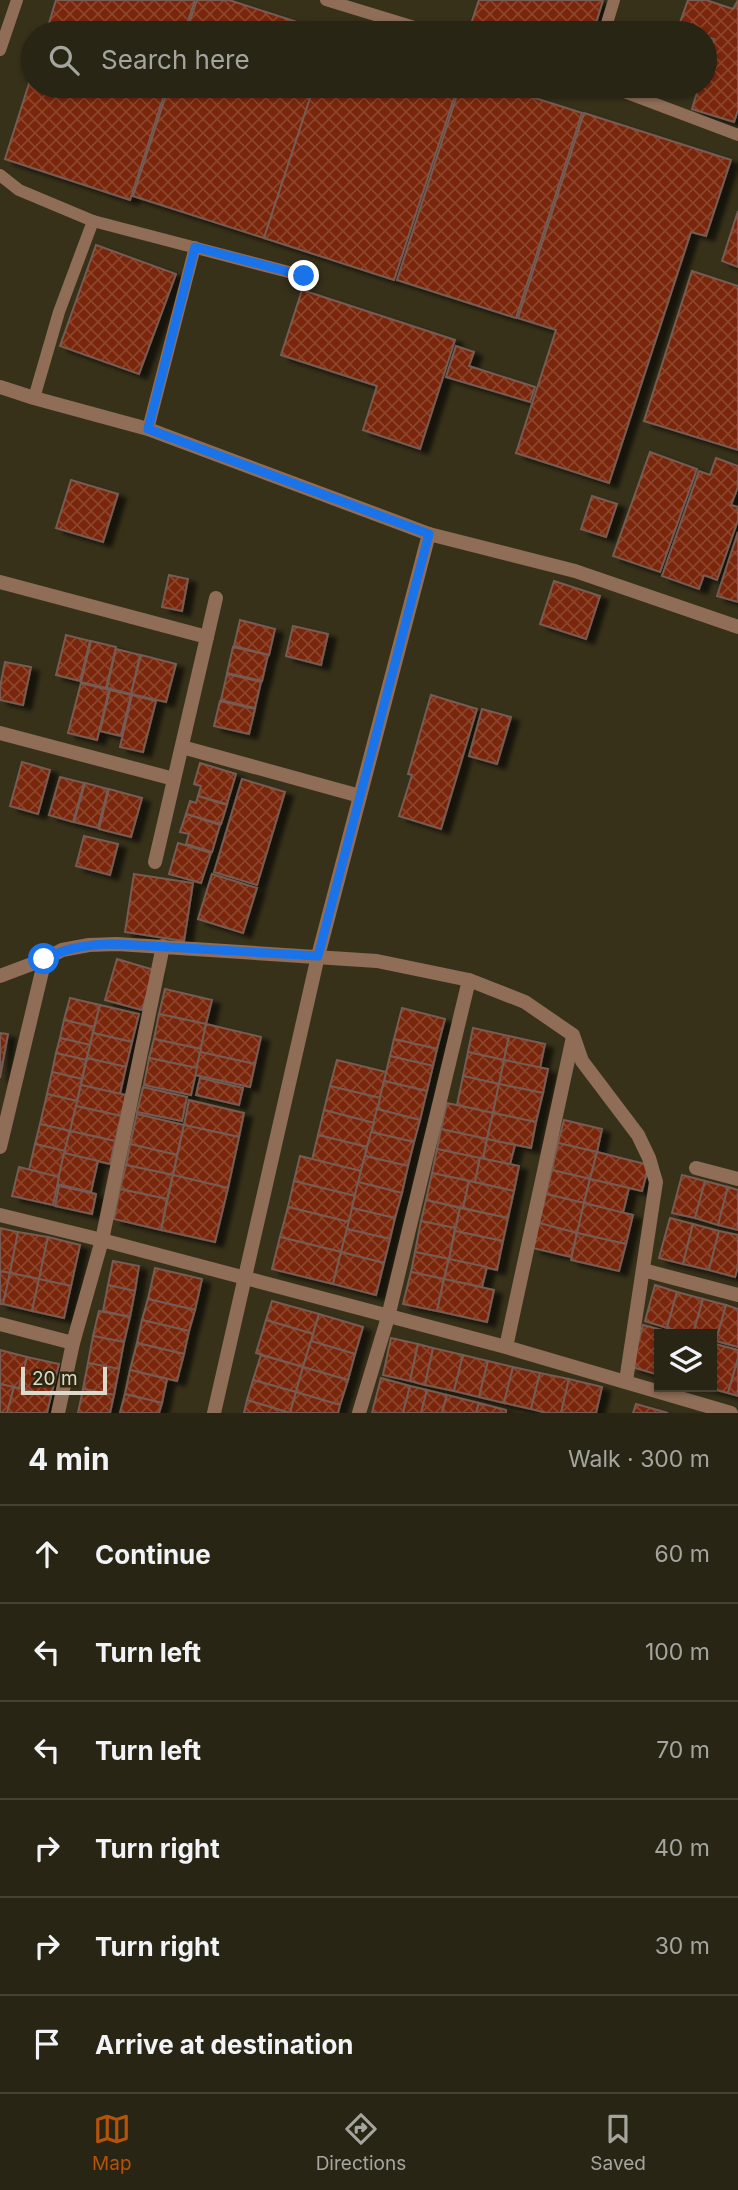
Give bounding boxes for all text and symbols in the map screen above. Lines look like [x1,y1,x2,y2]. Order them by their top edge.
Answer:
search box [21,21,717,98]
icon: search [45,41,83,79]
text: Search here [101,44,250,75]
route end [288,260,319,291]
route start [28,943,59,974]
map controls [654,1329,717,1392]
button: layers [654,1329,717,1392]
scale bar [21,1364,107,1396]
text: 20 m [32,1367,78,1390]
text: 4 min [28,1441,110,1477]
text: Walk · 300 m [568,1445,710,1473]
icon: ahead [28,1535,66,1573]
text: Continue [95,1539,211,1570]
text: 60 m [655,1540,710,1568]
icon: left [28,1633,66,1671]
text: Turn left [95,1637,201,1668]
text: 100 m [645,1638,710,1666]
icon: left [28,1731,66,1769]
text: Turn left [95,1735,201,1766]
text: 70 m [656,1736,710,1764]
icon: right [28,1829,66,1867]
text: Turn right [95,1833,220,1864]
text: 40 m [654,1834,710,1862]
icon: right [28,1927,66,1965]
text: Turn right [95,1931,220,1962]
text: 30 m [655,1932,710,1960]
icon: arrive [28,2025,66,2063]
text: Arrive at destination [95,2029,354,2060]
tab: Map [92,2110,132,2175]
tab: Directions [316,2110,406,2175]
tab: Saved [590,2110,646,2175]

